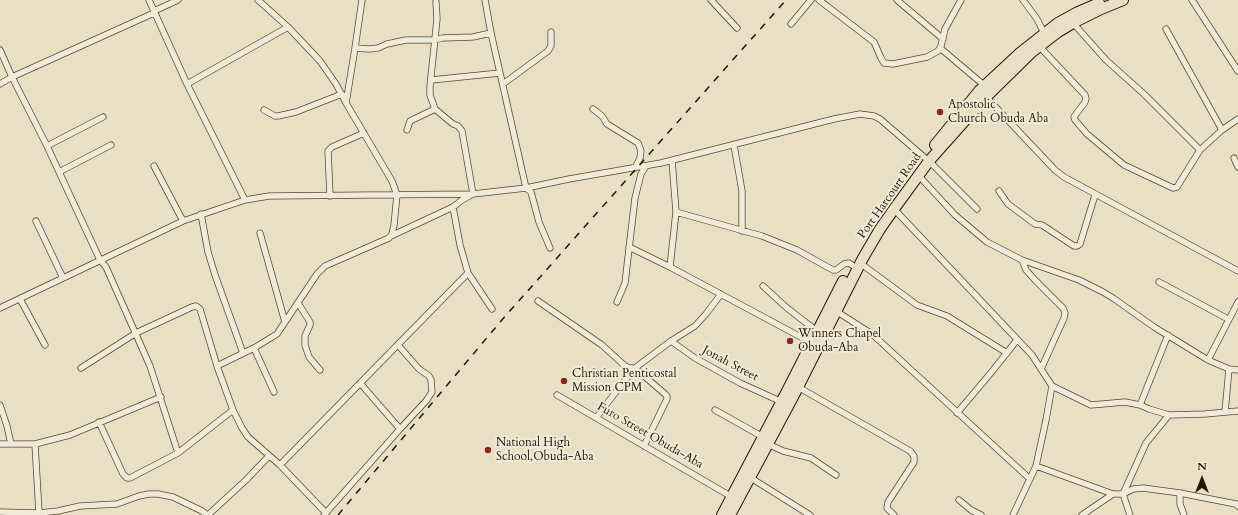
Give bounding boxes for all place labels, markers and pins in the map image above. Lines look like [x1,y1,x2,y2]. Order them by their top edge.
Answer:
place label: Apostolic Church Obuda Aba [948,98,1048,126]
marker: Apostolic Church Obuda Aba [935,107,945,117]
place label: Winners Chapel Obuda-Aba [798,327,881,355]
marker: Winners Chapel Obuda-Aba [785,336,795,346]
place label: Christian Penticostal Mission CPM [572,367,676,395]
marker: Christian Penticostal Mission CPM [559,376,569,386]
place label: National High School,Obuda-Aba [496,436,594,464]
marker: National High School,Obuda-Aba [483,445,493,455]

